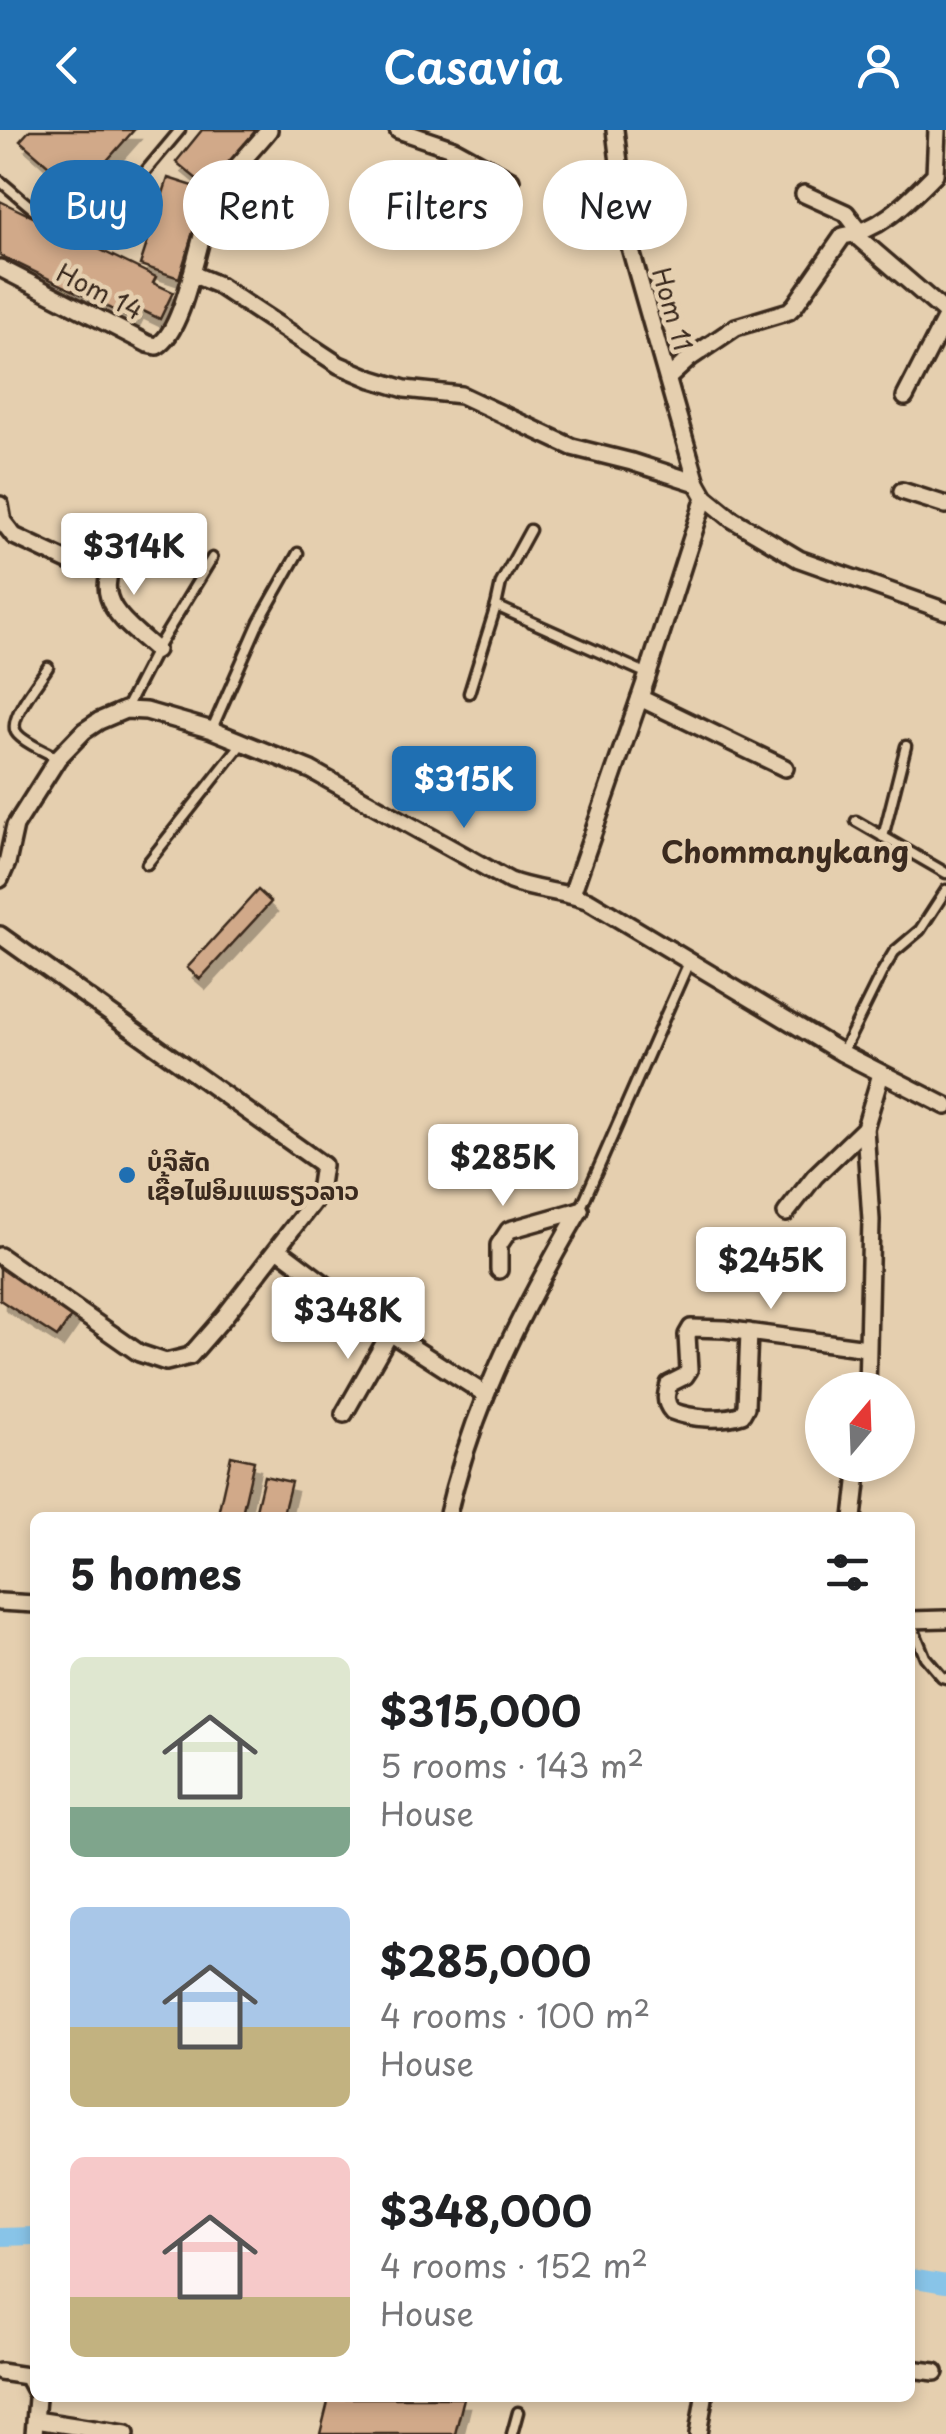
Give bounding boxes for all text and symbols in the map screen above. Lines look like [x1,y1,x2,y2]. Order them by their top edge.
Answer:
text: Casavia [383,31,563,99]
icon: back [40,38,95,93]
icon: person [851,38,906,93]
chip: Buy [30,160,163,250]
chip: Rent [183,160,329,250]
chip: Filters [349,160,523,250]
chip: New [543,160,687,250]
street label: Hom 14 [50,253,150,329]
street label: Hom 11 [643,263,703,355]
pin: $314K [64,513,204,598]
text: $314K [83,521,185,569]
pin: $315K [394,746,534,831]
text: $315K [414,754,514,802]
district label: Chommanykang [661,828,909,873]
pin: $285K [433,1124,573,1209]
text: $285K [450,1132,556,1180]
place label: ບໍລິສັດ ເຊື້ອໄຟອິມແພຣຽວລາວ [147,1142,359,1209]
marker: ບໍລິສັດ ເຊື້ອໄຟອິມແພຣຽວລາວ [116,1164,138,1186]
pin: $245K [701,1227,841,1312]
text: $245K [718,1235,824,1283]
pin: $348K [278,1277,418,1362]
text: $348K [294,1285,402,1333]
north arrow [805,1372,915,1482]
map controls [805,1372,915,1482]
text: 5 homes [70,1541,242,1604]
icon: filters [820,1545,875,1600]
text: $315,000 [380,1678,581,1741]
icon: home [150,1697,270,1817]
text: 5 rooms · 143 m² [380,1741,644,1789]
text: House [380,1789,474,1837]
text: $285,000 [380,1928,591,1991]
icon: home [150,1947,270,2067]
text: 4 rooms · 100 m² [380,1991,650,2039]
text: House [380,2039,474,2087]
text: $348,000 [380,2178,592,2241]
icon: home [150,2197,270,2317]
text: 4 rooms · 152 m² [380,2241,648,2289]
text: House [380,2289,474,2337]

